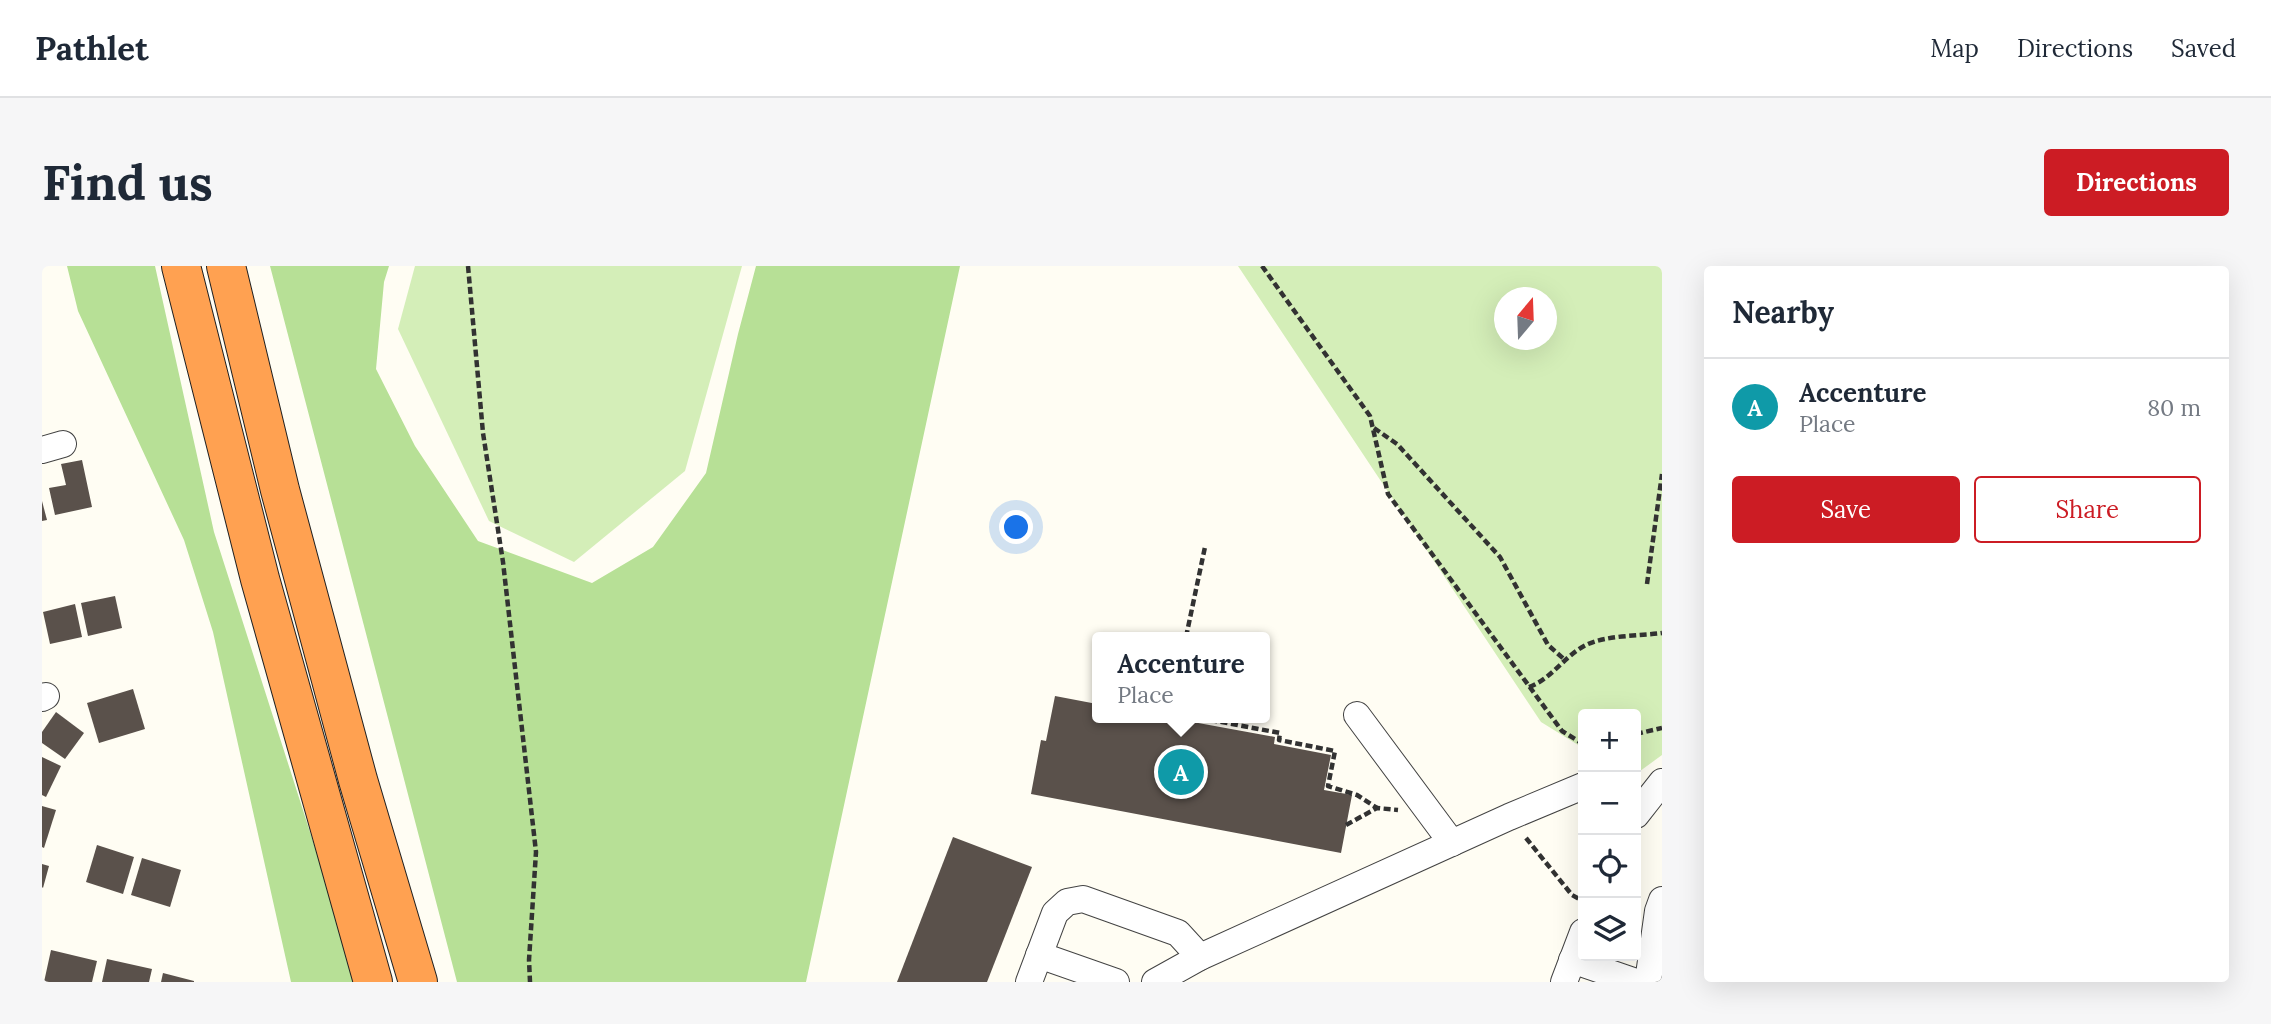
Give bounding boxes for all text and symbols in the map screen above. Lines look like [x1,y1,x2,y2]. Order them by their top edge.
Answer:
text: Pathlet [35,27,149,69]
text: Map [1930,33,1979,64]
text: Directions [2017,33,2133,64]
text: Saved [2171,33,2236,64]
button: Directions [2044,149,2229,216]
text: Find us [42,151,213,213]
north arrow [1494,287,1557,350]
text: Nearby [1732,293,1834,331]
text: Accenture [1799,376,1926,409]
text: A [1747,393,1763,422]
text: 80 m [2147,393,2201,422]
text: Place [1799,409,1856,438]
button: Save [1732,476,1960,543]
button: Share [1974,476,2201,543]
your location [999,510,1033,544]
popup [1092,632,1270,723]
text: Accenture [1117,647,1245,680]
text: Place [1117,680,1174,709]
map controls [1578,709,1641,961]
button: + [1578,709,1641,772]
pin: A [1158,746,1204,798]
button: − [1578,772,1641,835]
button: locate [1578,835,1641,898]
button: layers [1578,898,1641,961]

